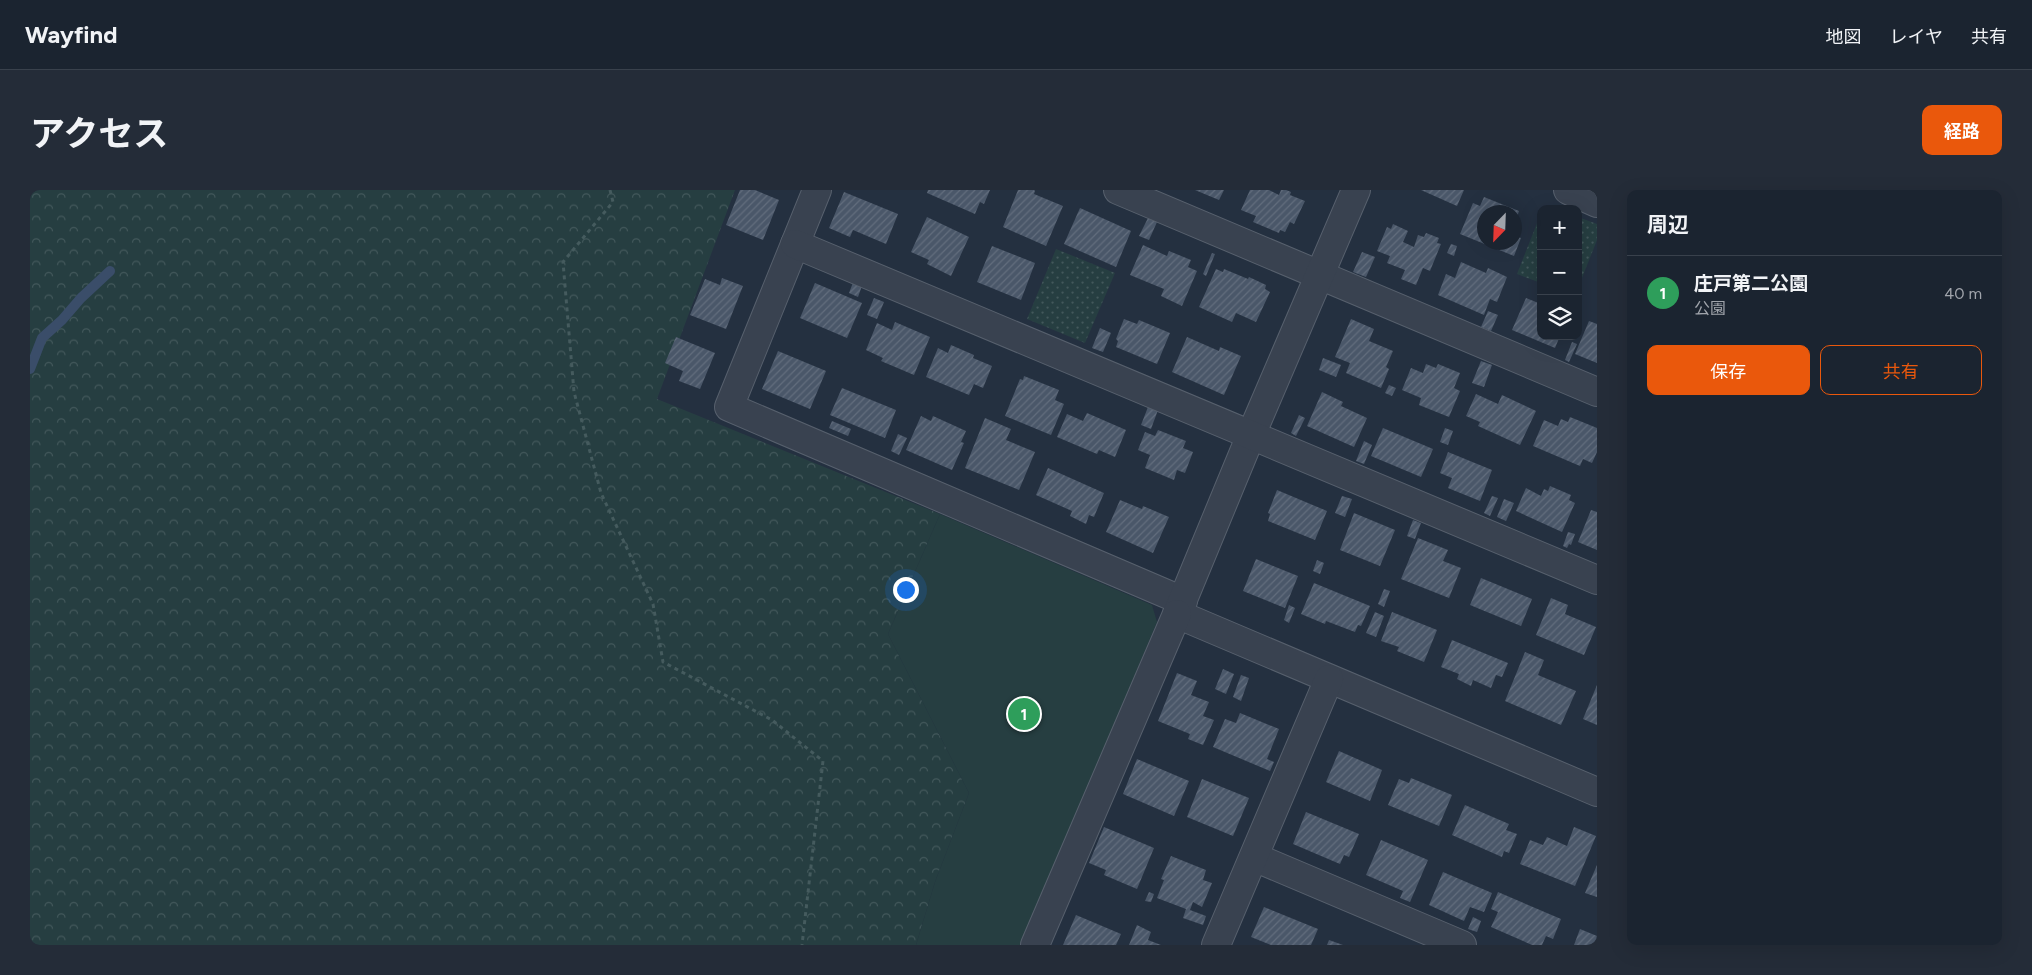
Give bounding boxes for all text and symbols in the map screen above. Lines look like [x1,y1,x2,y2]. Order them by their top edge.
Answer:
text: Wayfind [25,20,118,49]
text: 地図 [1826,26,1862,48]
text: レイヤ [1890,26,1943,48]
text: 共有 [1971,26,2007,48]
button: 経路 [1922,105,2002,155]
text: アクセス [30,113,168,155]
north arrow [1477,205,1522,250]
map controls [1537,205,1582,340]
button: + [1537,205,1582,250]
text: 周辺 [1647,212,1689,237]
button: − [1537,250,1582,295]
text: 庄戸第二公園 [1694,272,1808,295]
text: 1 [1660,284,1666,303]
text: 40 m [1944,284,1982,303]
button: layers [1537,295,1582,340]
text: 公園 [1694,299,1726,318]
button: 保存 [1647,345,1810,395]
button: 共有 [1820,345,1982,395]
your location [893,577,919,603]
pin: 1 [1008,695,1040,733]

